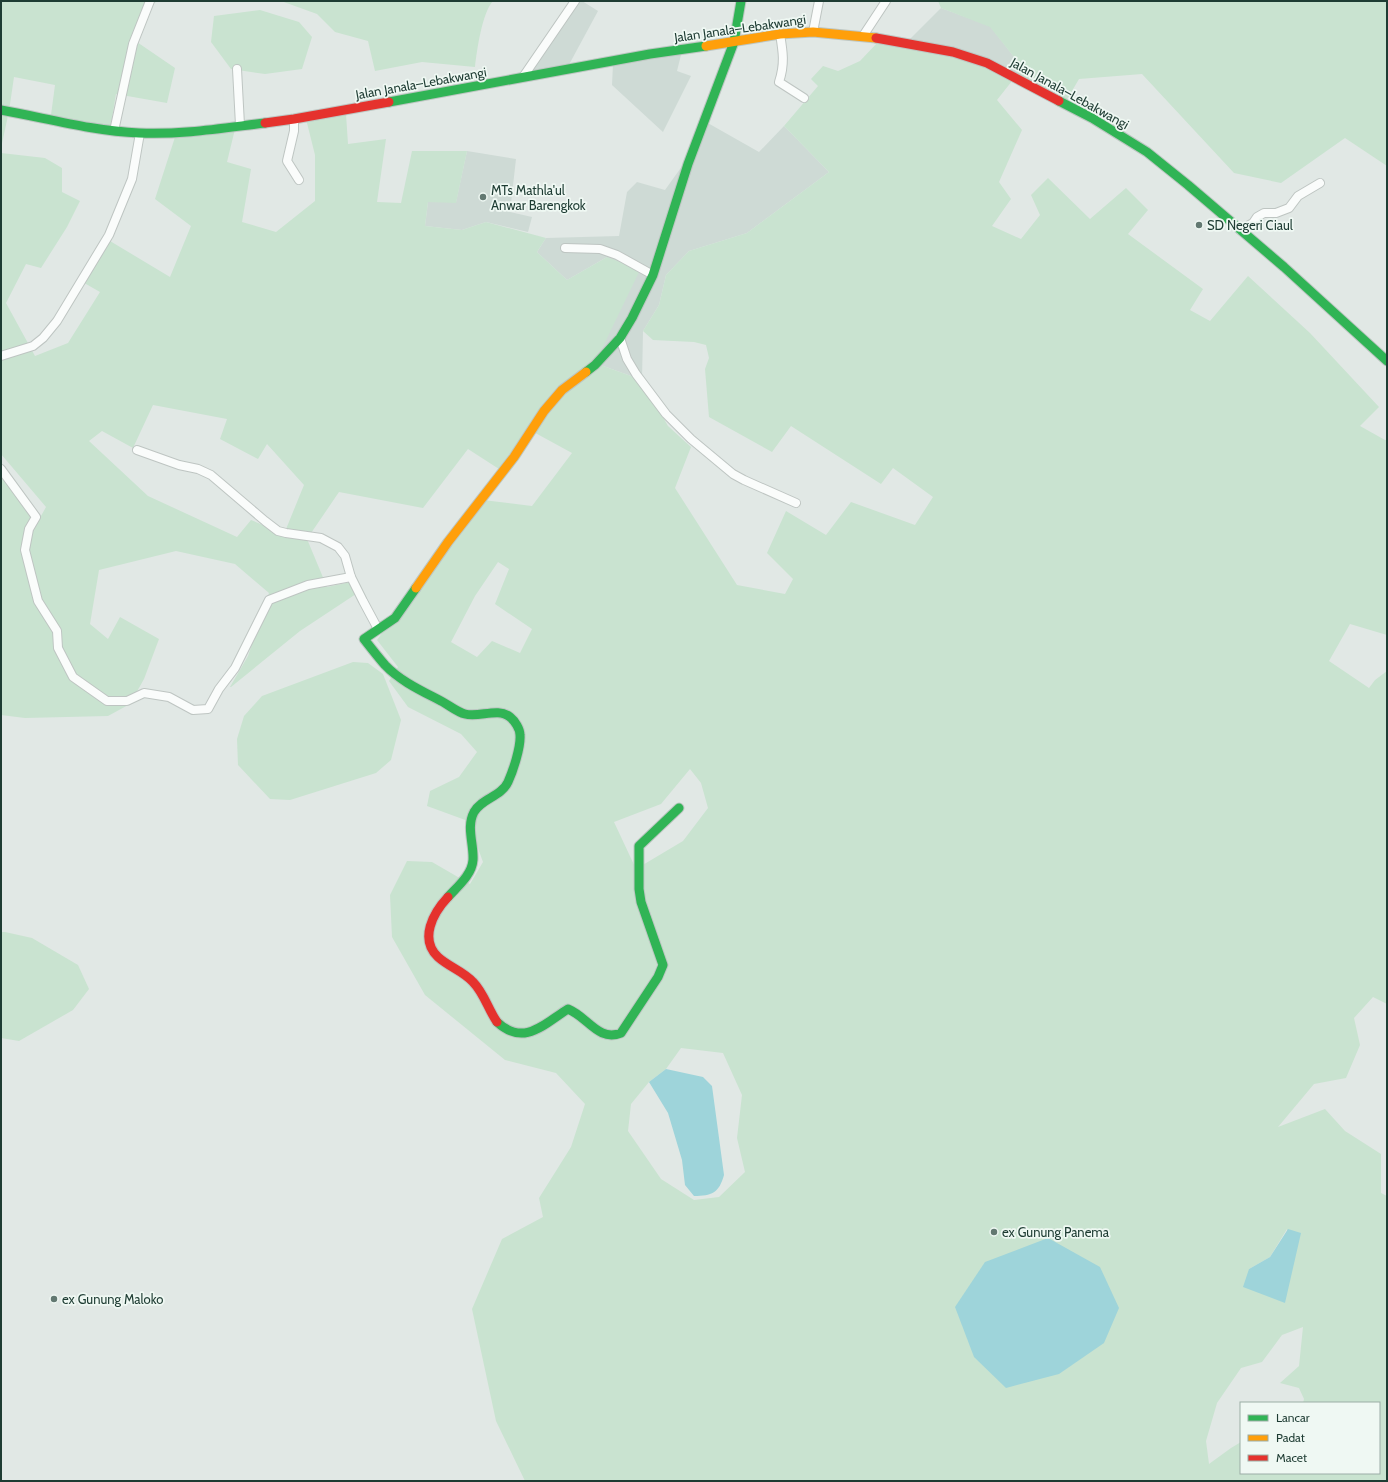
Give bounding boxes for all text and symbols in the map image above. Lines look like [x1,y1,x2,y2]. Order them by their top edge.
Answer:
street label: Jalan Janala–Lebakwangi [672,11,807,45]
street label: Jalan Janala–Lebakwangi [1007,53,1132,132]
street label: Jalan Janala–Lebakwangi [353,64,488,103]
place label: MTs Mathla'ul Anwar Barengkok [491,182,586,213]
marker: MTs Mathla'ul Anwar Barengkok [478,192,488,202]
place label: SD Negeri Ciaul [1207,217,1293,233]
marker: SD Negeri Ciaul [1194,220,1204,230]
place label: ex Gunung Panema [1002,1224,1110,1240]
marker: ex Gunung Panema [989,1227,999,1237]
place label: ex Gunung Maloko [62,1291,163,1307]
marker: ex Gunung Maloko [49,1294,59,1304]
legend [1240,1402,1380,1474]
text: Lancar [1276,1410,1310,1425]
text: Padat [1276,1430,1305,1445]
text: Macet [1276,1450,1307,1465]

